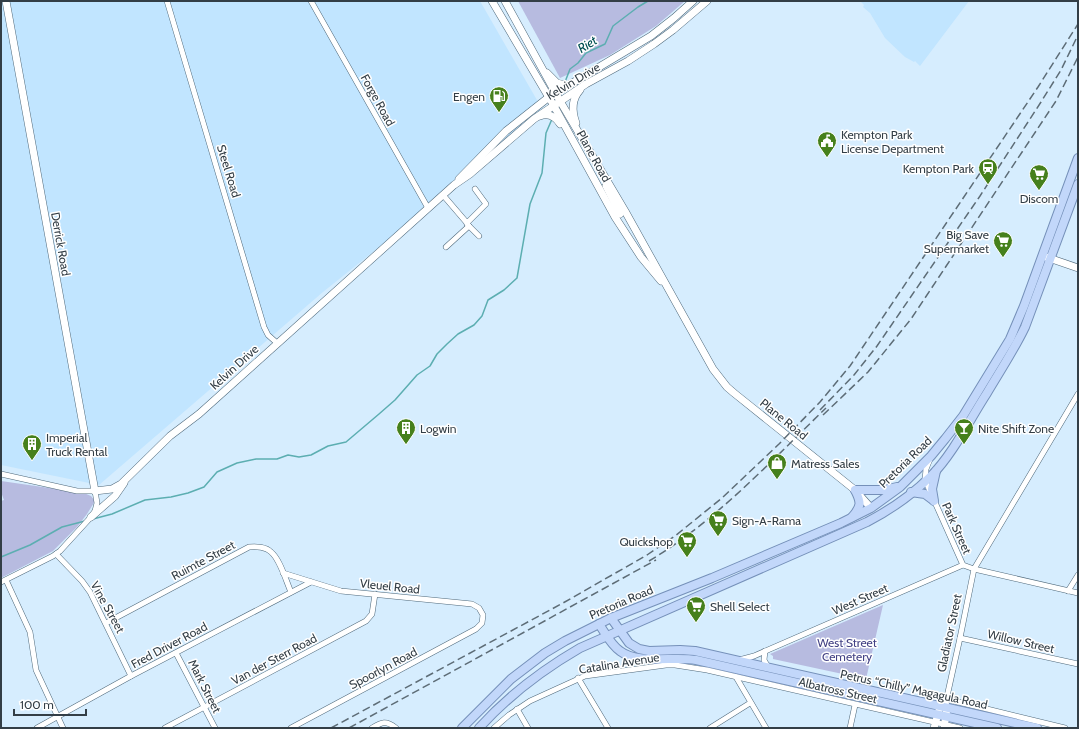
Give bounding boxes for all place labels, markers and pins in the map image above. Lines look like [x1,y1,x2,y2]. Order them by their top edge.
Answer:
fuel station icon: Engen [488,85,510,113]
place label: Engen [453,89,485,104]
place label: Kempton Park License Department [841,127,944,156]
public building icon: Kempton Park License Department [816,130,838,158]
station icon: Kempton Park [977,157,999,185]
place label: Kempton Park [903,161,975,176]
supermarket icon: Discom [1028,163,1050,191]
place label: Discom [1020,191,1058,206]
place label: Big Save Supermarket [924,227,989,256]
supermarket icon: Big Save Supermarket [992,230,1014,258]
building icon: Logwin [395,417,417,445]
bar icon: Nite Shift Zone [953,417,975,445]
place label: Logwin [420,421,457,436]
place label: Nite Shift Zone [978,421,1054,436]
place label: Imperial Truck Rental [46,430,108,459]
building icon: Imperial Truck Rental [21,433,43,461]
shop icon: Matress Sales [766,452,788,480]
place label: Matress Sales [791,456,859,471]
supermarket icon: Sign-A-Rama [707,509,729,537]
place label: Sign-A-Rama [732,513,801,528]
supermarket icon: Quickshop [676,530,698,558]
place label: Quickshop [619,534,673,549]
supermarket icon: Shell Select [685,595,707,623]
place label: Shell Select [710,599,770,614]

